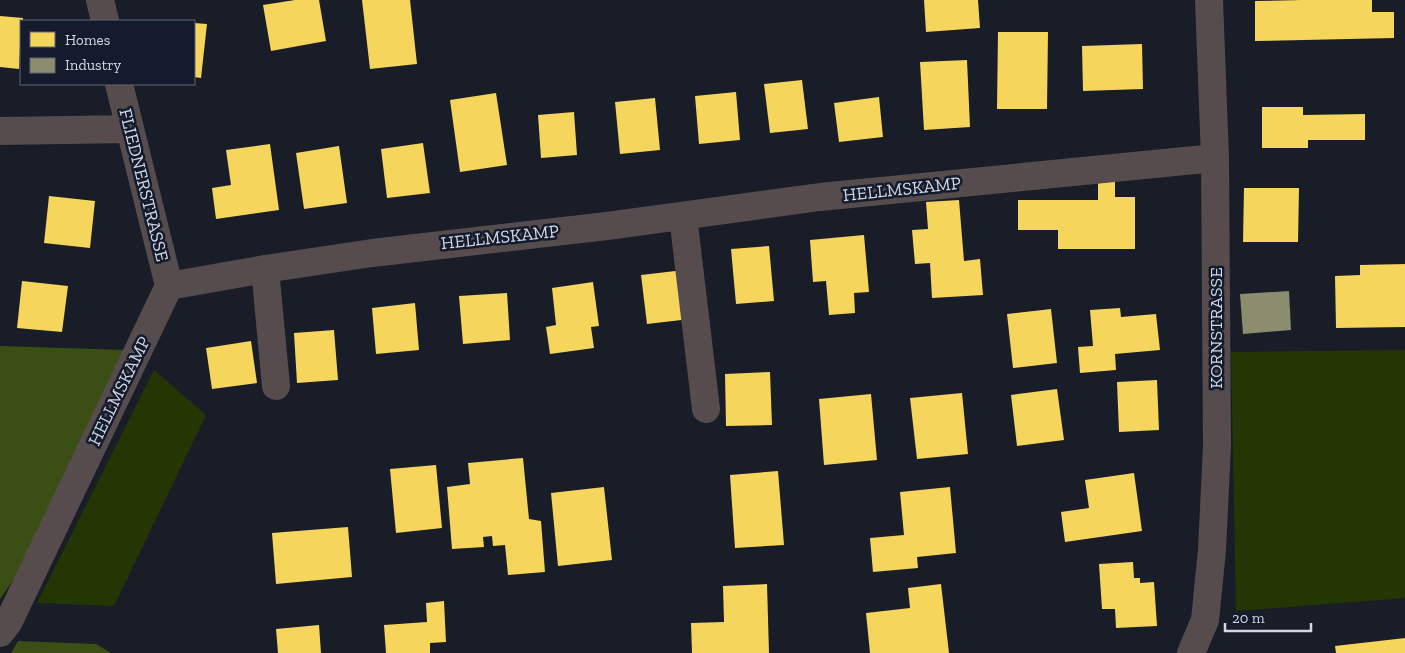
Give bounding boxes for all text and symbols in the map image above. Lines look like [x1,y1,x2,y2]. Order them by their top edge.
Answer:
legend [20,20,195,85]
text: Homes [65,31,110,49]
text: Industry [65,56,122,74]
street label: FLIEDNERSTRASSE [114,106,174,264]
street label: HELLMSKAMP [842,172,962,206]
street label: HELLMSKAMP [440,220,560,254]
street label: KORNSTRASSE [1205,267,1227,389]
street label: HELLMSKAMP [83,333,155,449]
scale bar [1225,600,1311,632]
text: 20 m [1232,609,1265,627]

